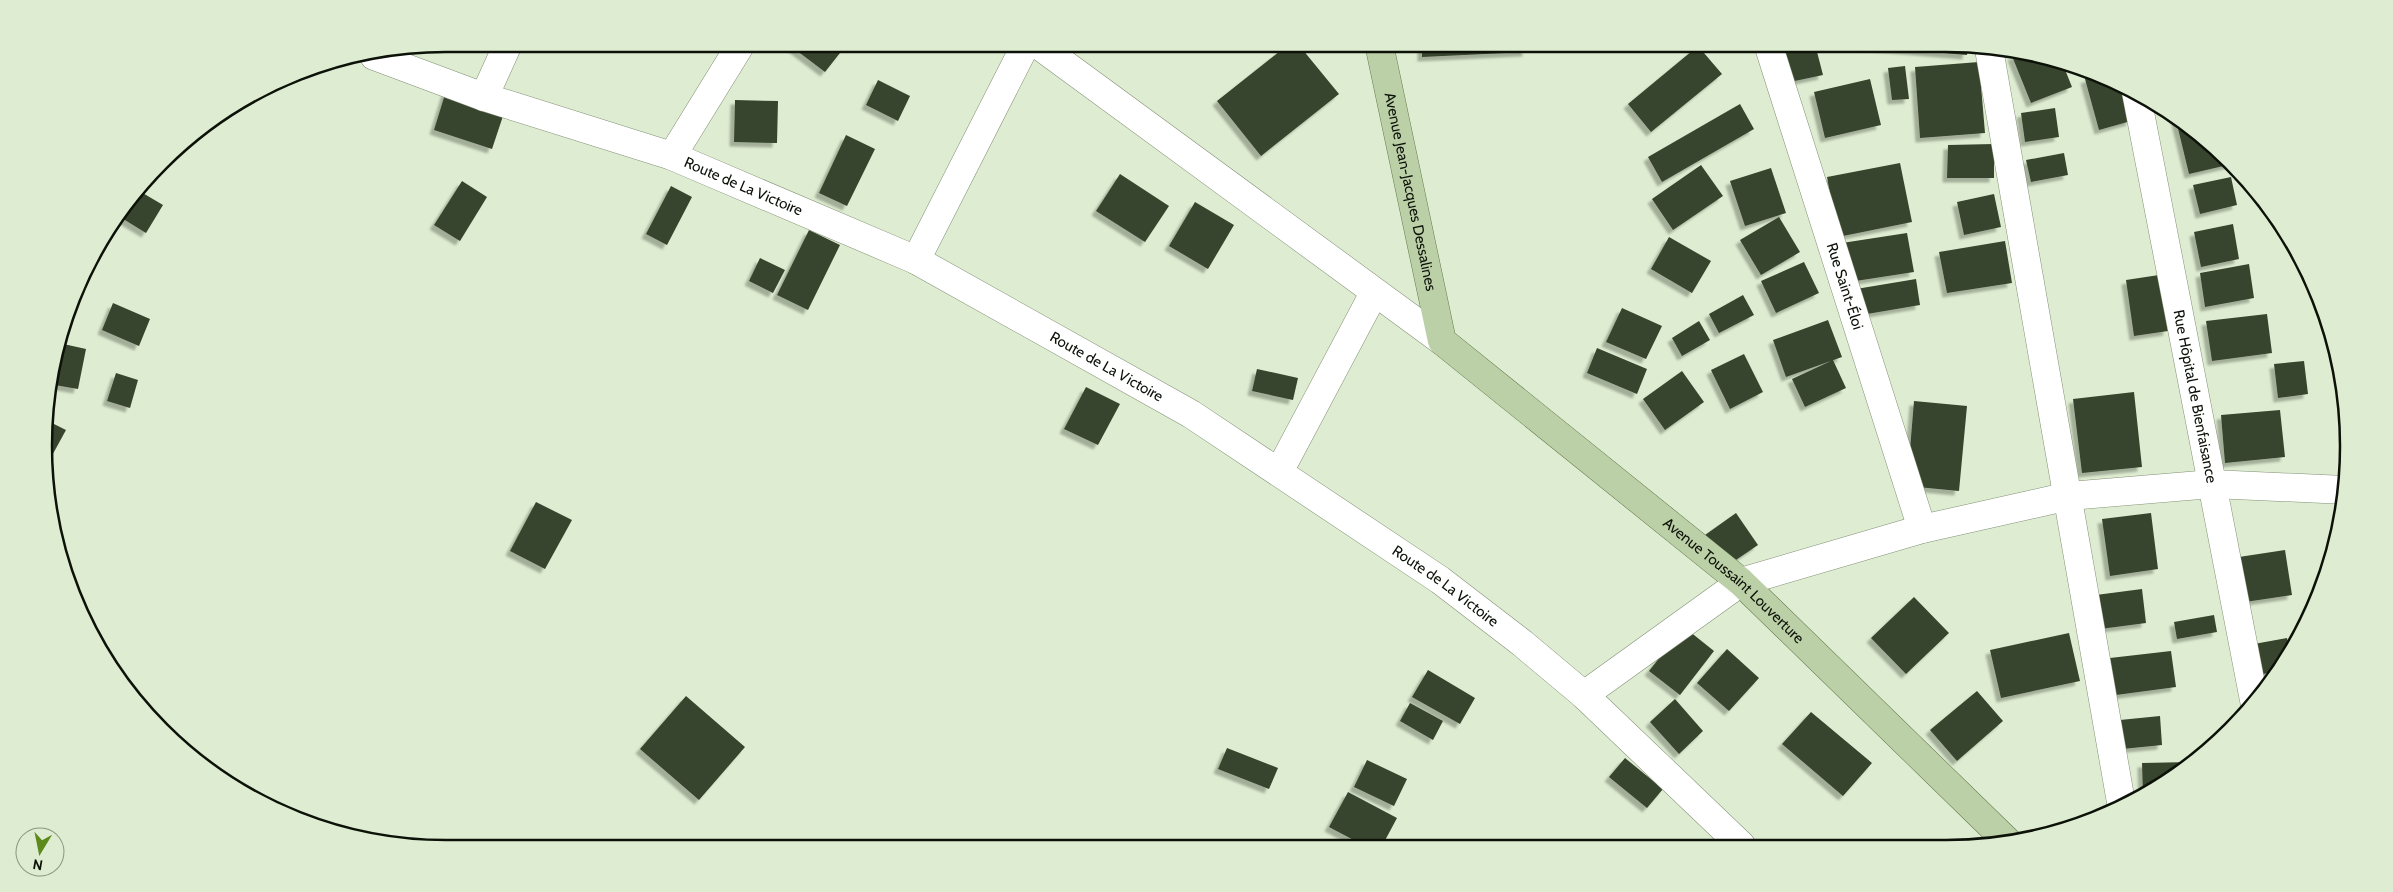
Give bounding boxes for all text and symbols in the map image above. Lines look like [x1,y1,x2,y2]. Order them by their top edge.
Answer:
street label: Avenue Jean-Jacques Dessalines [1381,91,1440,293]
street label: Route de La Victoire [681,153,806,220]
street label: Rue Saint-Éloi [1823,241,1867,332]
street label: Rue Hôpital de Bienfaisance [2169,308,2221,485]
street label: Route de La Victoire [1047,328,1167,406]
street label: Avenue Toussaint Louverture [1659,514,1808,647]
street label: Route de La Victoire [1389,542,1502,631]
north arrow [15,827,65,877]
text: N [31,855,44,875]

